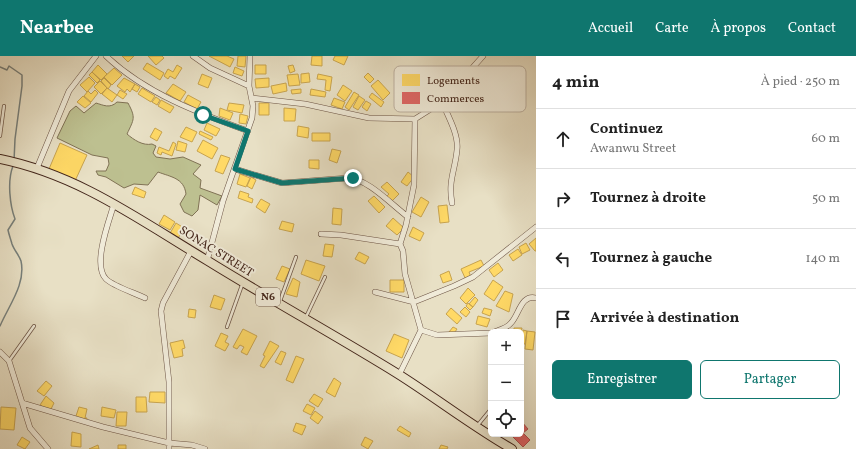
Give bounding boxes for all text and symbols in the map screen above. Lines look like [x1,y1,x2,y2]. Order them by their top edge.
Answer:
text: Nearbee [20,15,94,41]
text: Accueil [588,19,633,38]
text: Carte [655,19,689,38]
text: À propos [711,19,766,38]
text: Contact [788,19,836,38]
legend [394,66,526,112]
text: 4 min [552,71,599,94]
text: À pied · 250 m [761,73,840,91]
text: Logements [427,74,480,89]
text: Commerces [427,92,484,107]
route start [194,106,212,124]
text: Continuez [590,119,663,140]
icon: ahead [552,128,574,150]
text: 60 m [812,130,840,148]
text: Awanwu Street [590,140,676,158]
route end [344,169,362,187]
icon: right [552,188,574,210]
text: Tournez à droite [590,188,706,209]
text: 50 m [812,190,840,208]
street label: SONAC STREET [176,223,256,281]
icon: left [552,248,574,270]
text: Tournez à gauche [590,248,712,269]
text: 140 m [806,250,840,268]
road number: N6 [256,288,280,306]
icon: arrive [552,308,574,330]
text: Arrivée à destination [590,308,739,329]
map controls [488,329,524,437]
button: + [488,329,524,365]
button: Enregistrer [552,360,692,399]
button: Partager [700,360,840,399]
button: − [488,365,524,401]
button: locate [488,401,524,437]

